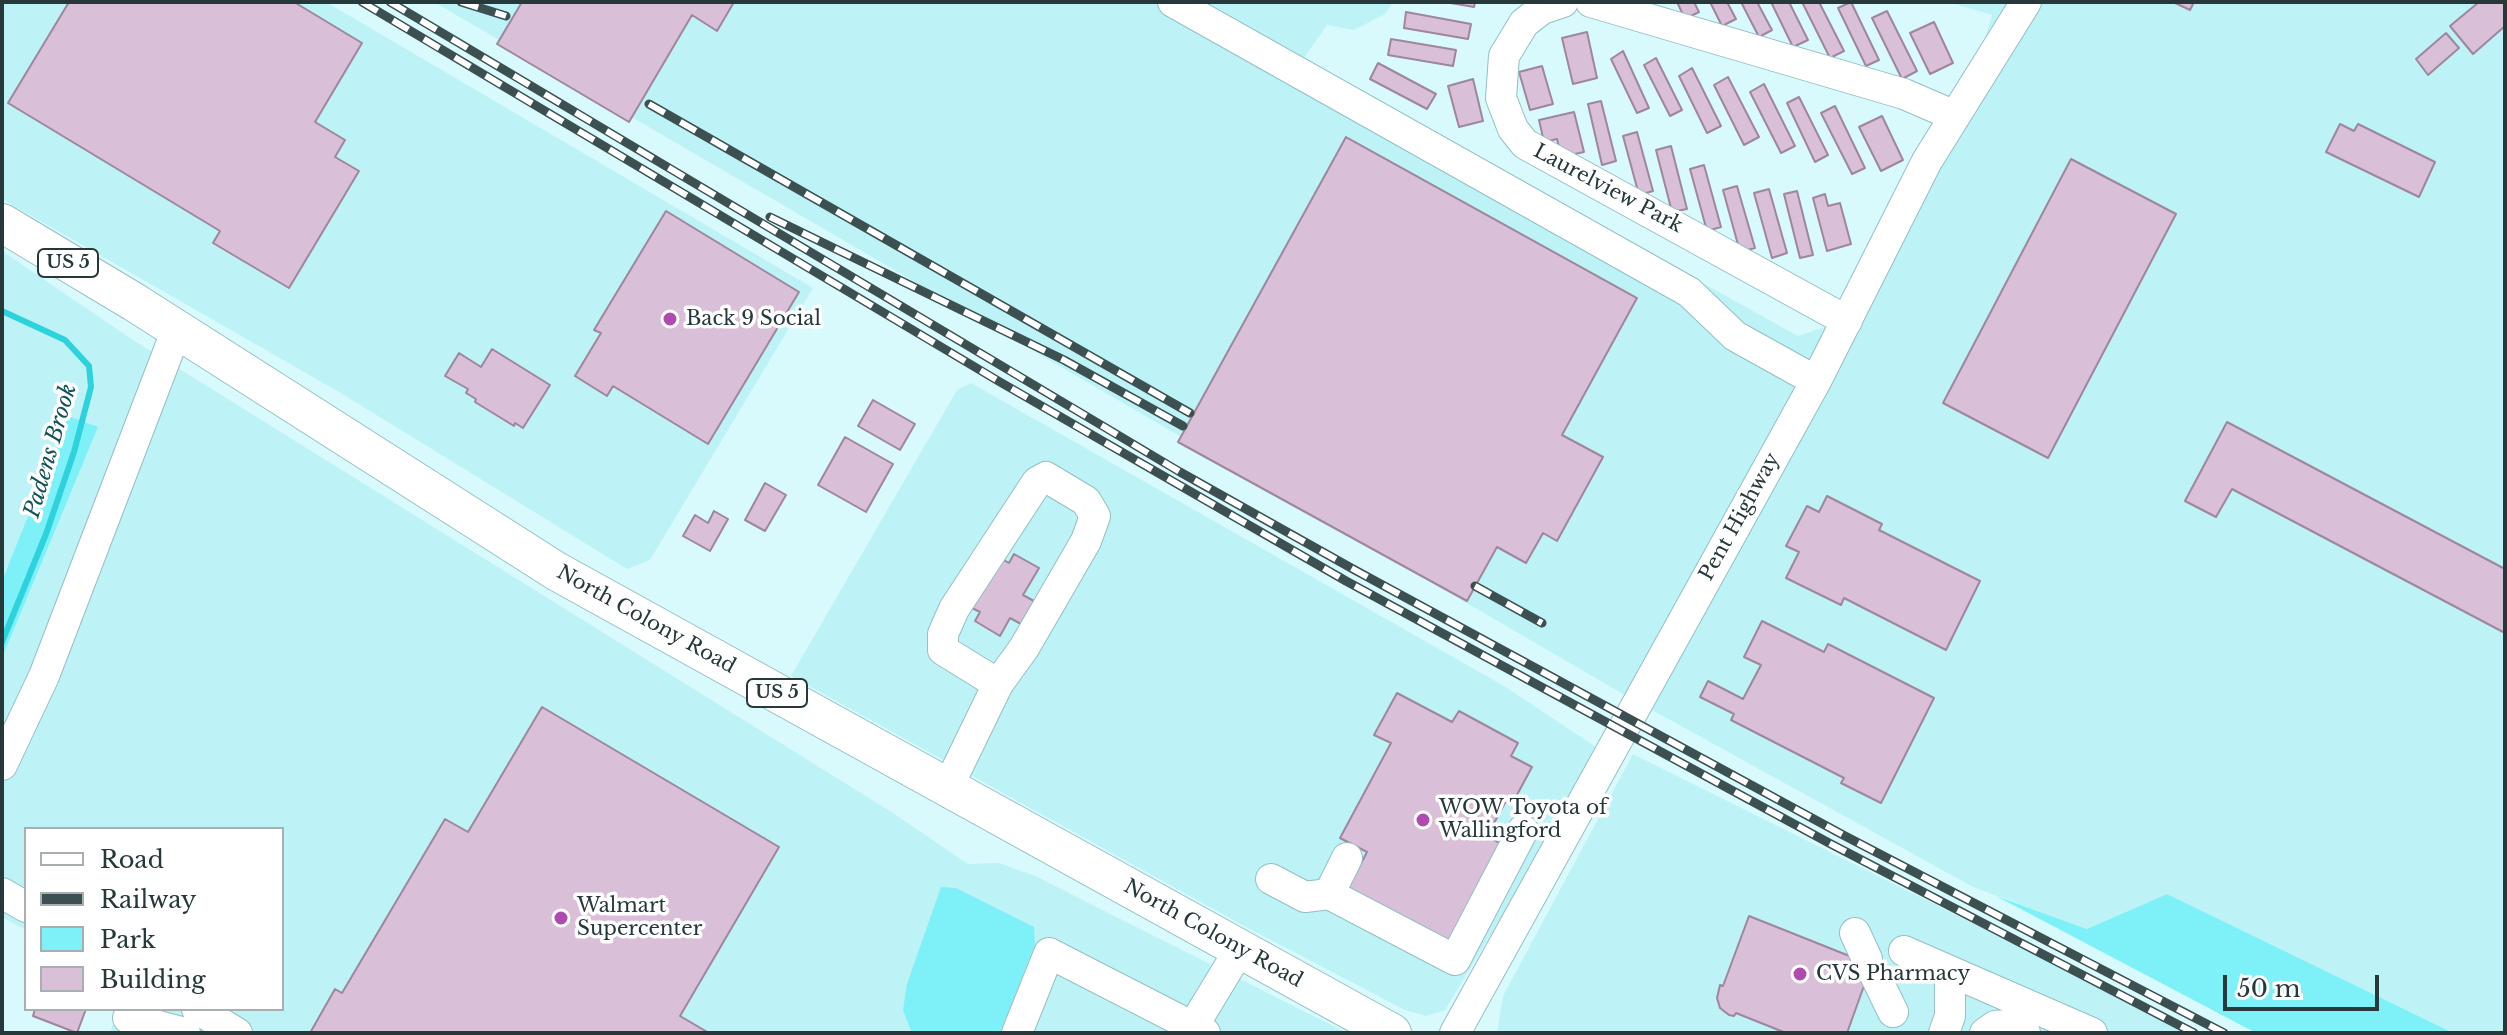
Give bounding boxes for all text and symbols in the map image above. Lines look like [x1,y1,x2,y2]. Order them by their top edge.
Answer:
street label: Laurelview Park [1529,140,1687,238]
road number: US 5 [38,249,98,277]
place label: Back 9 Social [686,307,821,331]
marker: Back 9 Social [661,310,679,328]
water label: Padens Brook [19,381,83,521]
street label: Pent Highway [1695,449,1785,585]
street label: North Colony Road [552,561,740,679]
road number: US 5 [747,679,807,707]
place label: WOW Toyota of Wallingford [1439,796,1607,843]
marker: WOW Toyota of Wallingford [1414,811,1432,829]
legend [24,827,284,1011]
text: Road [100,845,164,874]
street label: North Colony Road [1119,875,1307,993]
text: Railway [100,885,196,914]
place label: Walmart Supercenter [577,894,702,941]
marker: Walmart Supercenter [552,909,570,927]
text: Park [100,925,156,954]
scale bar [2227,959,2383,1009]
place label: CVS Pharmacy [1816,962,1970,986]
text: Building [100,965,206,994]
marker: CVS Pharmacy [1791,965,1809,983]
text: 50 m [2237,974,2300,1003]

